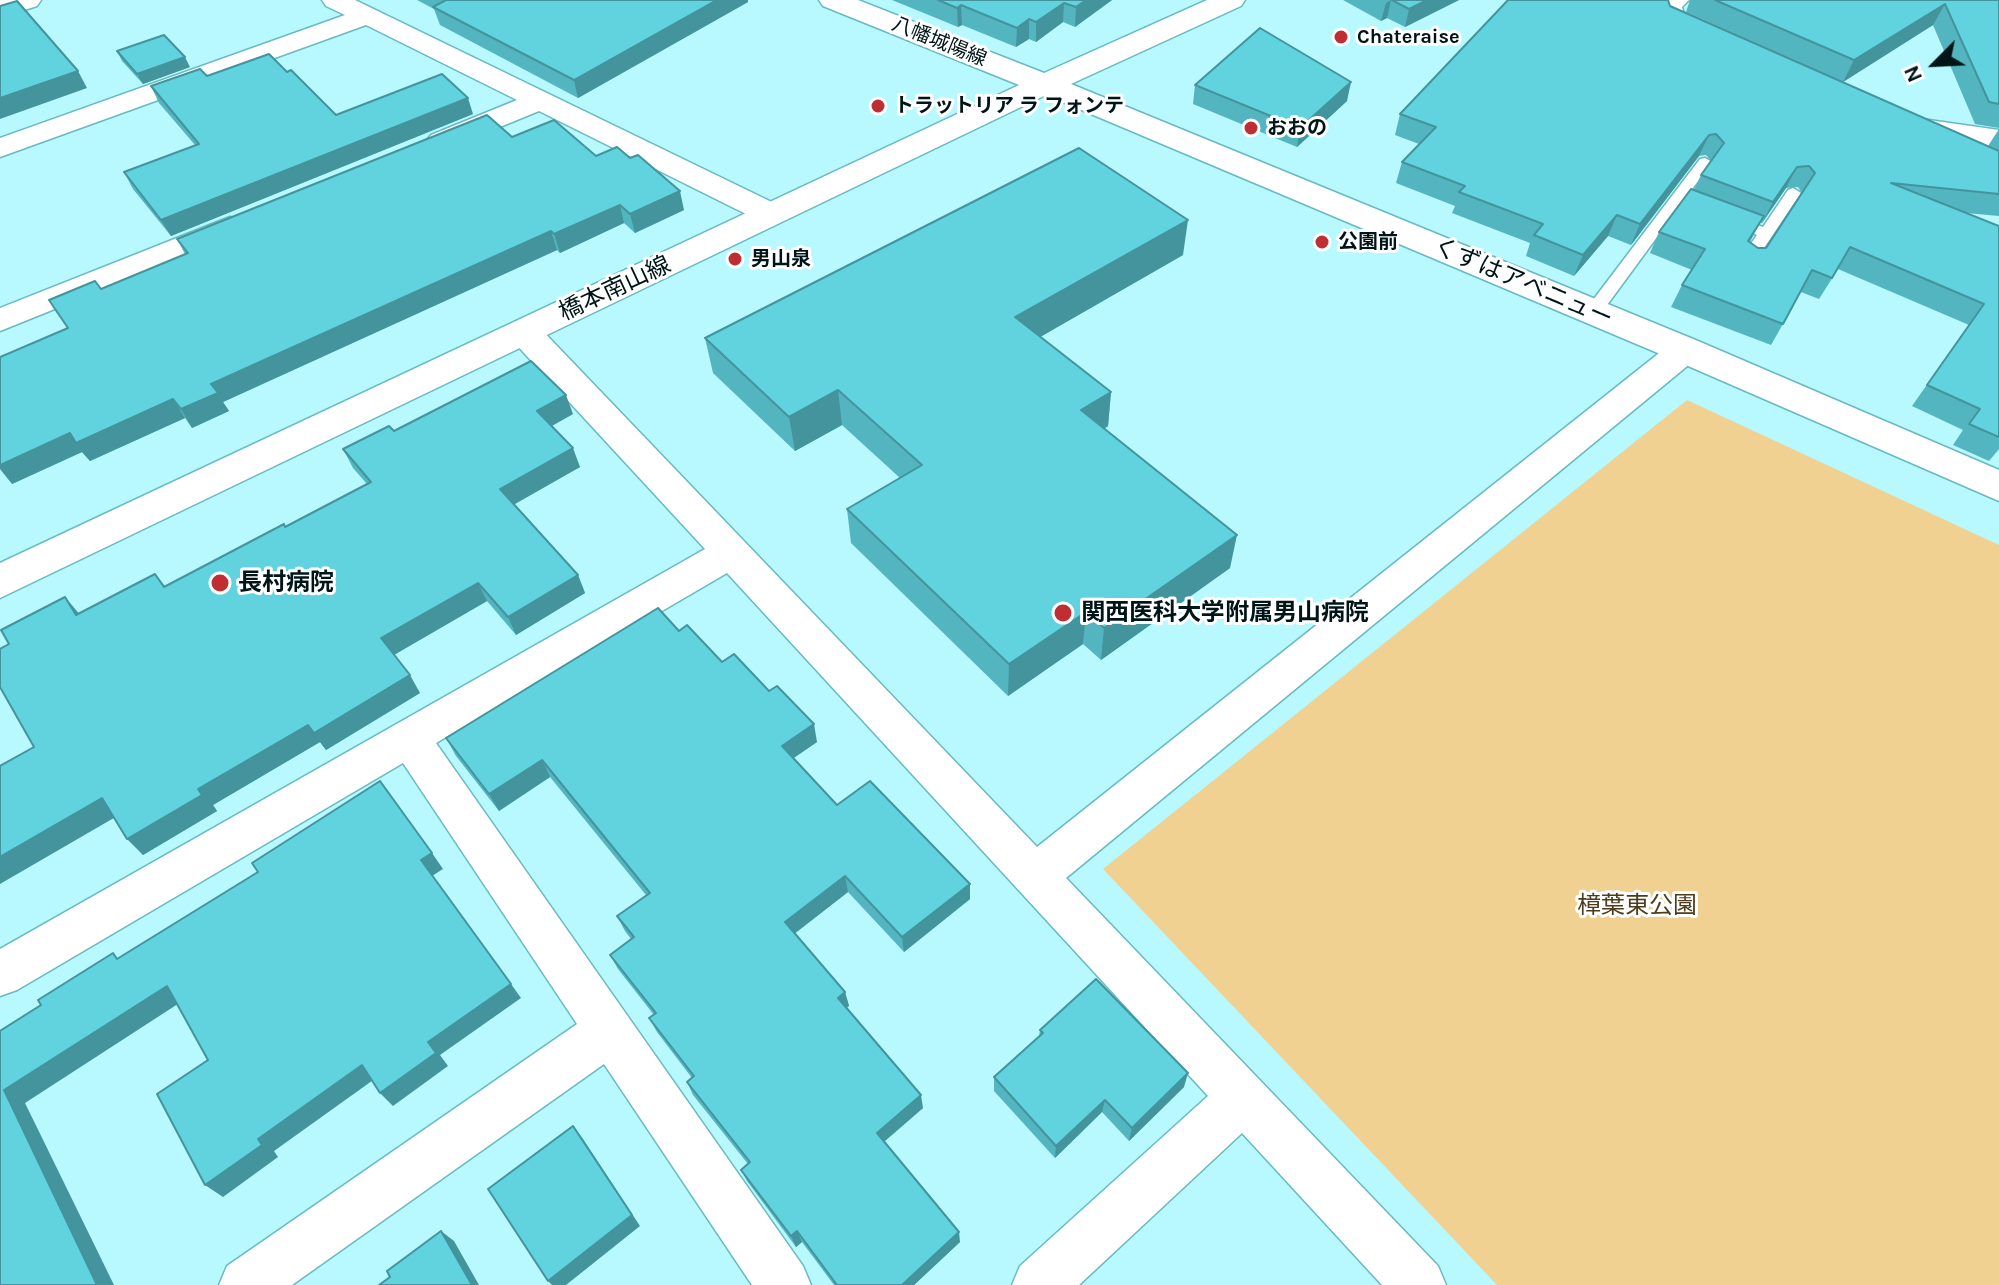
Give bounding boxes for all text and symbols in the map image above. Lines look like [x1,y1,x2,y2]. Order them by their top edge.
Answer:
street label: 八幡城陽線 [888,12,990,72]
north arrow [1895,24,1975,104]
place label: Chateraise [1357,25,1460,49]
marker: Chateraise [1332,28,1350,46]
text: N [1898,61,1928,86]
place label: トラットリア ラ フォンテ [894,94,1124,118]
marker: トラットリア ラ フォンテ [869,97,887,115]
place label: おおの [1267,116,1327,140]
marker: おおの [1242,119,1260,137]
place label: 公園前 [1338,230,1398,254]
street label: くずはアベニュー [1429,232,1617,334]
marker: 公園前 [1313,233,1331,251]
place label: 男山泉 [751,247,811,271]
marker: 男山泉 [726,250,744,268]
street label: 橋本南山線 [555,251,675,327]
place label: 長村病院 [238,569,334,597]
marker: 長村病院 [209,572,231,594]
place label: 関西医科大学附属男山病院 [1081,599,1369,627]
marker: 関西医科大学附属男山病院 [1052,602,1074,624]
park label: 樟葉東公園 [1577,892,1697,920]

